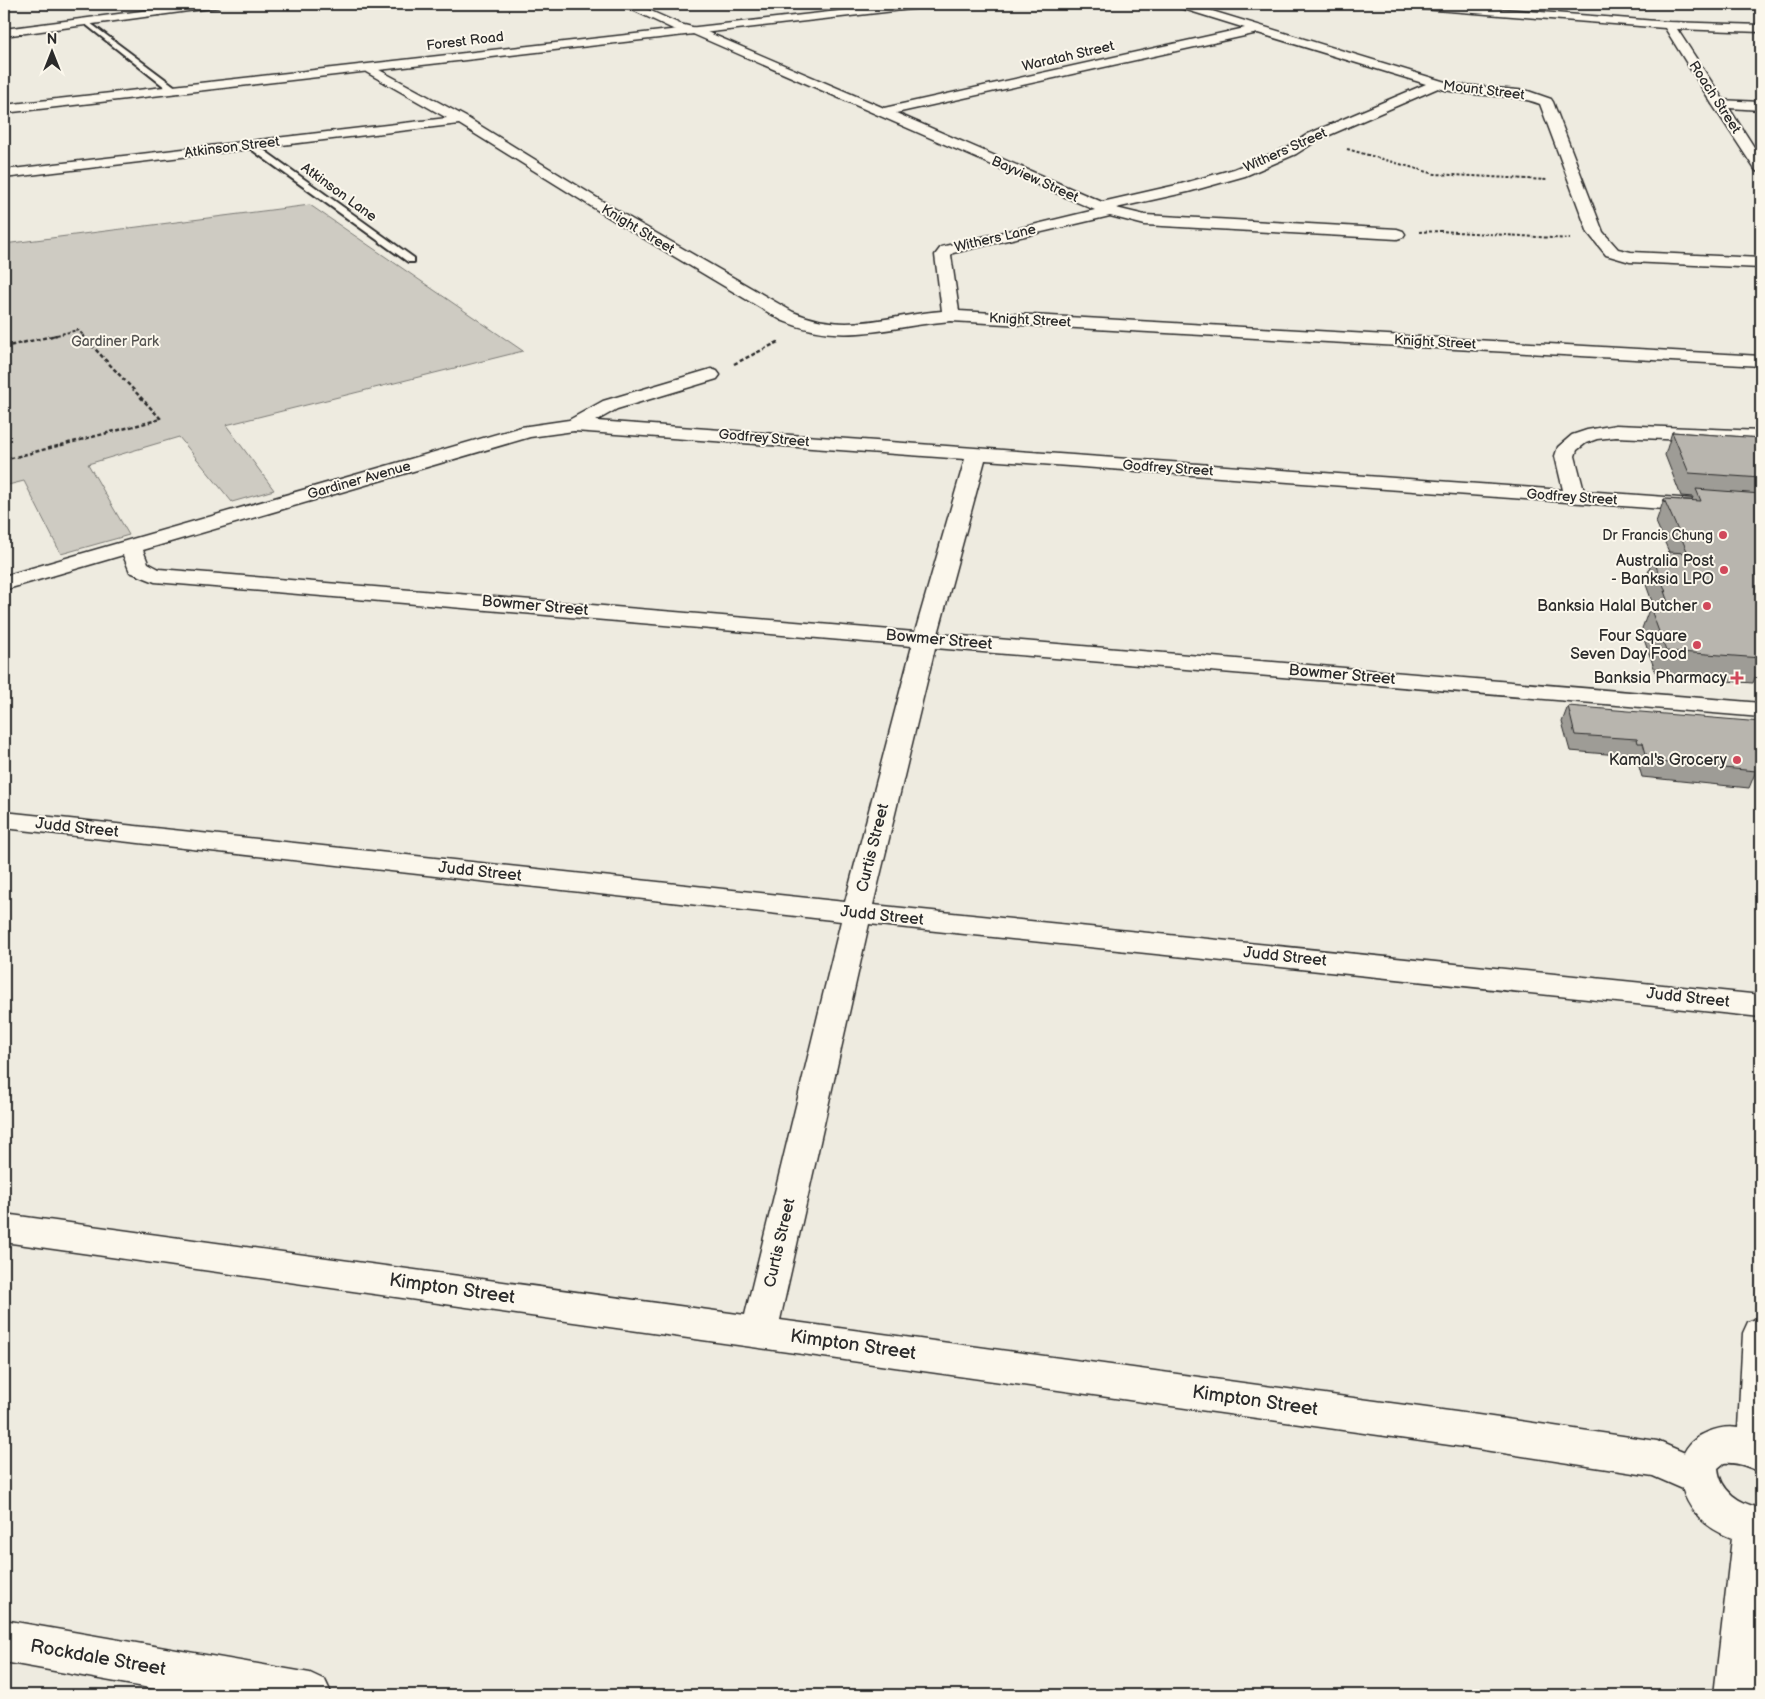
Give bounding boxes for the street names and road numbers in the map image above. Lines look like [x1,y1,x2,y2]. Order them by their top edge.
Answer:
street label: Forest Road [425,28,505,54]
street label: Waratah Street [1020,37,1116,75]
street label: Roach Street [1685,58,1745,137]
street label: Mount Street [1442,77,1526,104]
street label: Withers Street [1241,124,1330,176]
street label: Atkinson Street [184,133,281,161]
street label: Bayview Street [989,152,1082,206]
street label: Atkinson Lane [298,159,380,225]
street label: Knight Street [598,201,678,258]
street label: Withers Lane [953,220,1037,256]
street label: Knight Street [988,309,1072,331]
street label: Knight Street [1393,331,1477,353]
street label: Godfrey Street [718,426,811,450]
street label: Godfrey Street [1122,456,1215,480]
street label: Gardiner Avenue [305,457,413,503]
street label: Godfrey Street [1526,485,1619,509]
street label: Bowmer Street [481,592,589,620]
street label: Bowmer Street [885,626,993,654]
street label: Bowmer Street [1288,661,1396,689]
street label: Curtis Street [853,802,893,894]
street label: Judd Street [34,814,120,842]
street label: Judd Street [437,858,523,886]
street label: Judd Street [839,902,925,930]
street label: Judd Street [1242,943,1328,971]
street label: Judd Street [1645,984,1731,1012]
street label: Curtis Street [761,1197,799,1289]
street label: Kimpton Street [388,1269,517,1309]
street label: Kimpton Street [789,1325,918,1365]
street label: Kimpton Street [1191,1381,1320,1421]
street label: Rockdale Street [28,1635,168,1681]

